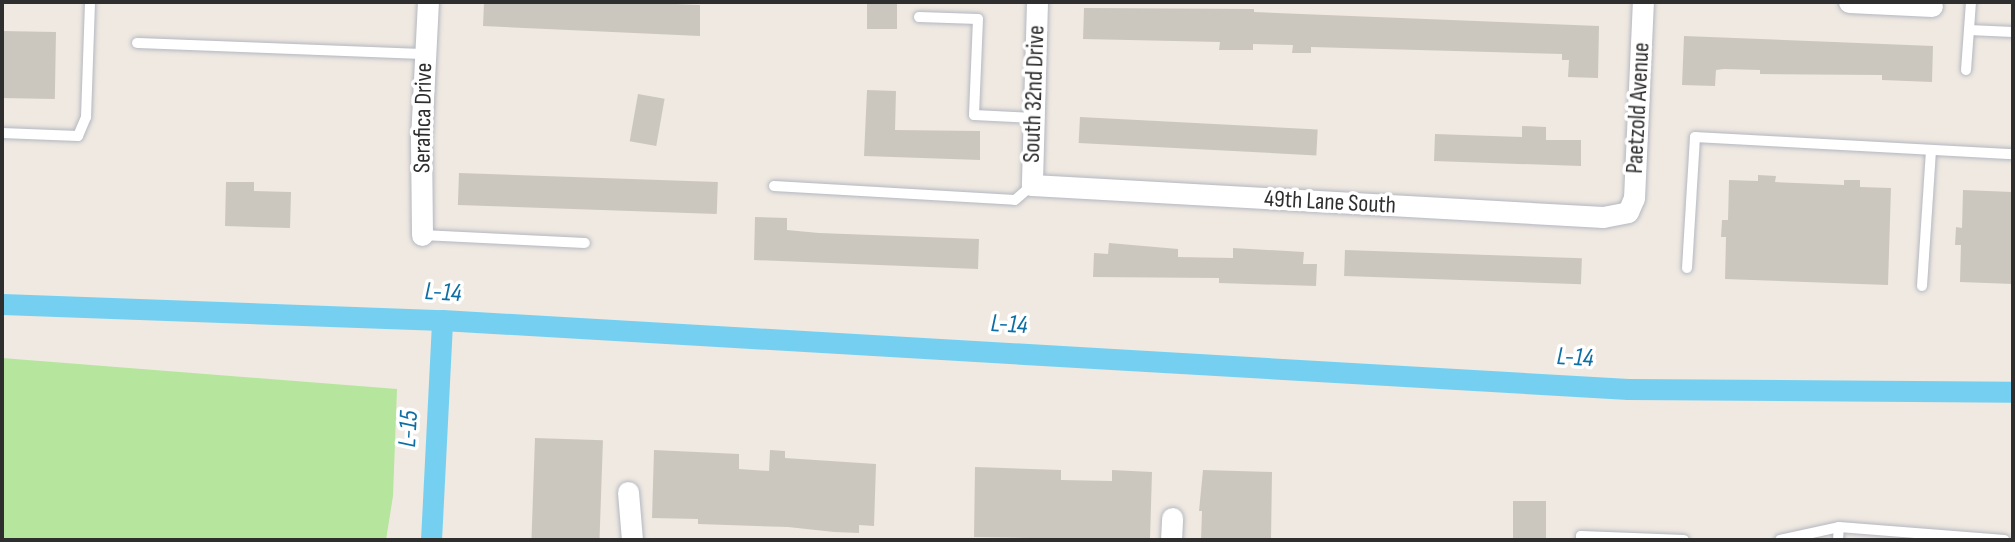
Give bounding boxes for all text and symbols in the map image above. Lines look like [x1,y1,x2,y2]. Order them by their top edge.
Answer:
street label: South 32nd Drive [1017,25,1051,163]
street label: Paetzold Avenue [1620,42,1656,174]
street label: Serafica Drive [408,63,438,173]
street label: 49th Lane South [1263,184,1397,220]
water label: L-14 [424,276,462,310]
water label: L-14 [990,308,1028,342]
water label: L-14 [1556,341,1594,375]
water label: L-15 [392,410,426,448]

